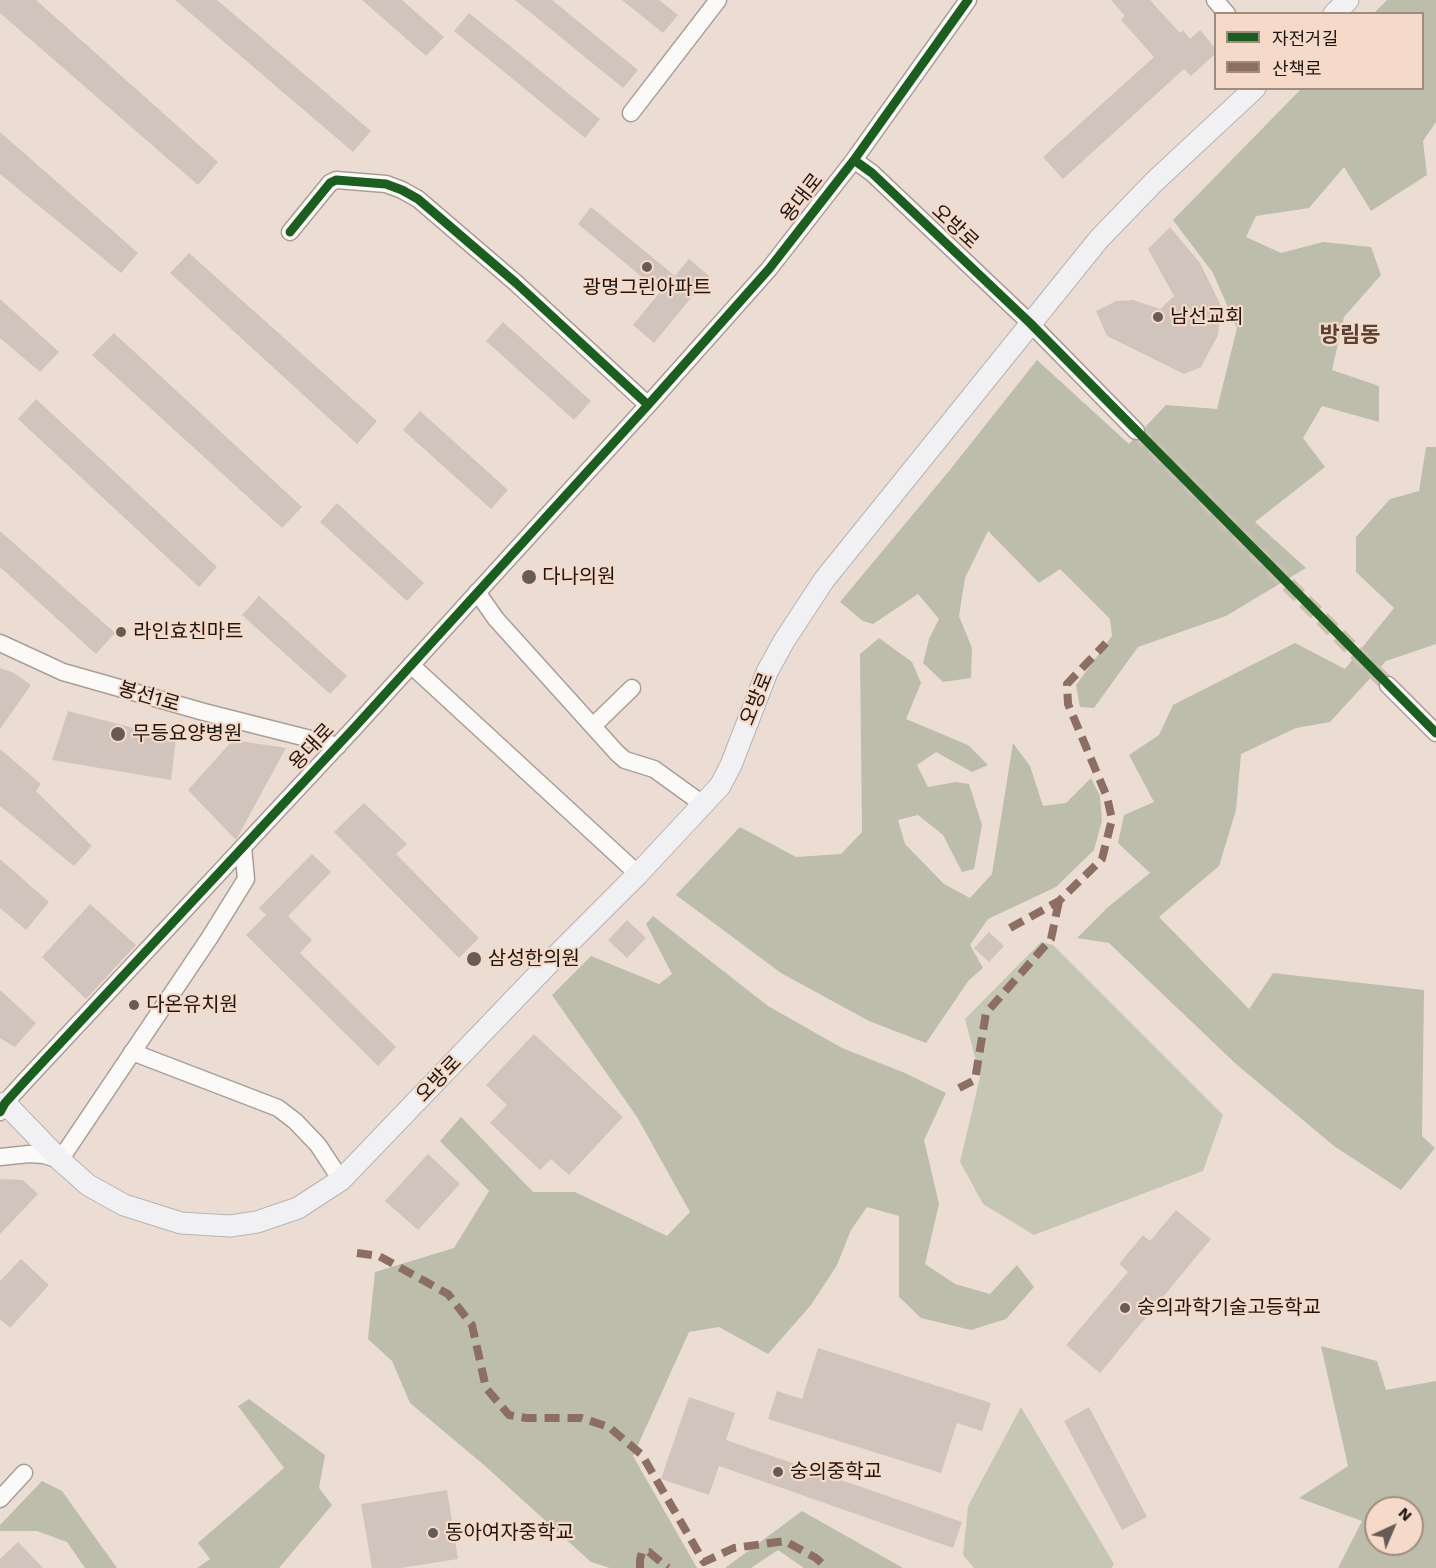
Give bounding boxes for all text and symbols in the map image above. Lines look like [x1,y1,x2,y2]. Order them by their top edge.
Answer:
legend [1214,12,1424,90]
text: 자전거길 [1272,28,1338,49]
text: 산책로 [1272,58,1322,79]
street label: 용대로 [776,169,828,227]
street label: 오방로 [927,199,983,255]
marker: 광명그린아파트 [640,260,654,274]
place label: 광명그린아파트 [583,276,711,300]
place label: 남선교회 [1170,305,1244,329]
marker: 남선교회 [1151,310,1165,324]
district label: 방림동 [1320,323,1380,349]
place label: 다나의원 [542,565,616,589]
marker: 다나의원 [520,568,538,586]
place label: 라인효친마트 [133,620,243,644]
marker: 라인효친마트 [114,625,128,639]
street label: 오방로 [736,669,778,729]
street label: 봉선1로 [115,677,183,717]
street label: 용대로 [284,719,340,775]
place label: 무등요양병원 [132,722,242,746]
marker: 무등요양병원 [109,725,127,743]
place label: 삼성한의원 [488,947,580,971]
marker: 삼성한의원 [465,950,483,968]
place label: 다온유치원 [146,993,238,1017]
marker: 다온유치원 [127,998,141,1012]
street label: 오방로 [411,1051,467,1107]
place label: 숭의과학기술고등학교 [1137,1296,1321,1320]
marker: 숭의과학기술고등학교 [1118,1301,1132,1315]
place label: 숭의중학교 [790,1460,882,1484]
marker: 숭의중학교 [771,1465,785,1479]
north arrow [1364,1496,1424,1556]
text: N [1395,1503,1416,1525]
place label: 동아여자중학교 [445,1521,574,1545]
marker: 동아여자중학교 [426,1526,440,1540]

